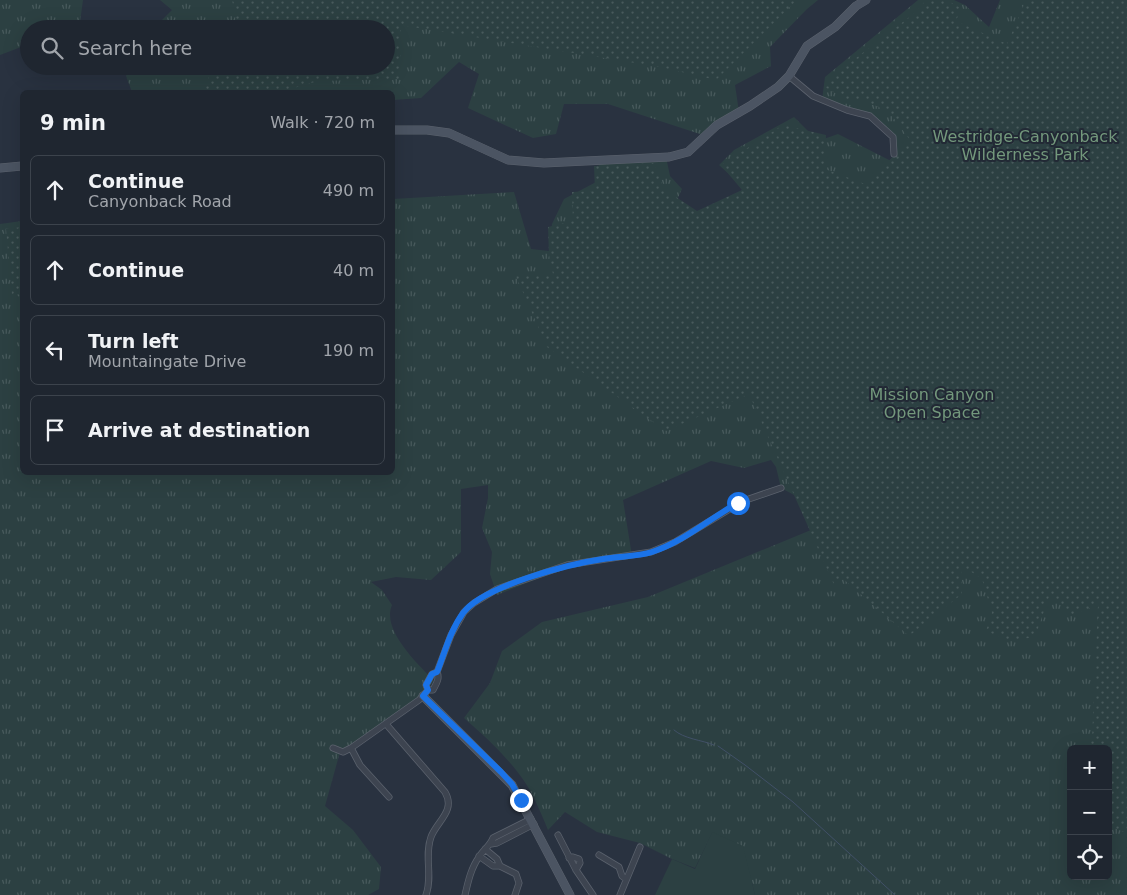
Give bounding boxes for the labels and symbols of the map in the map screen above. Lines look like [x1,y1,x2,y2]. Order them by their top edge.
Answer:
park label: Westridge-Canyonback Wilderness Park [933,127,1118,164]
park label: Mission Canyon Open Space [870,385,994,422]
route start [727,492,750,515]
route end [510,789,533,812]

